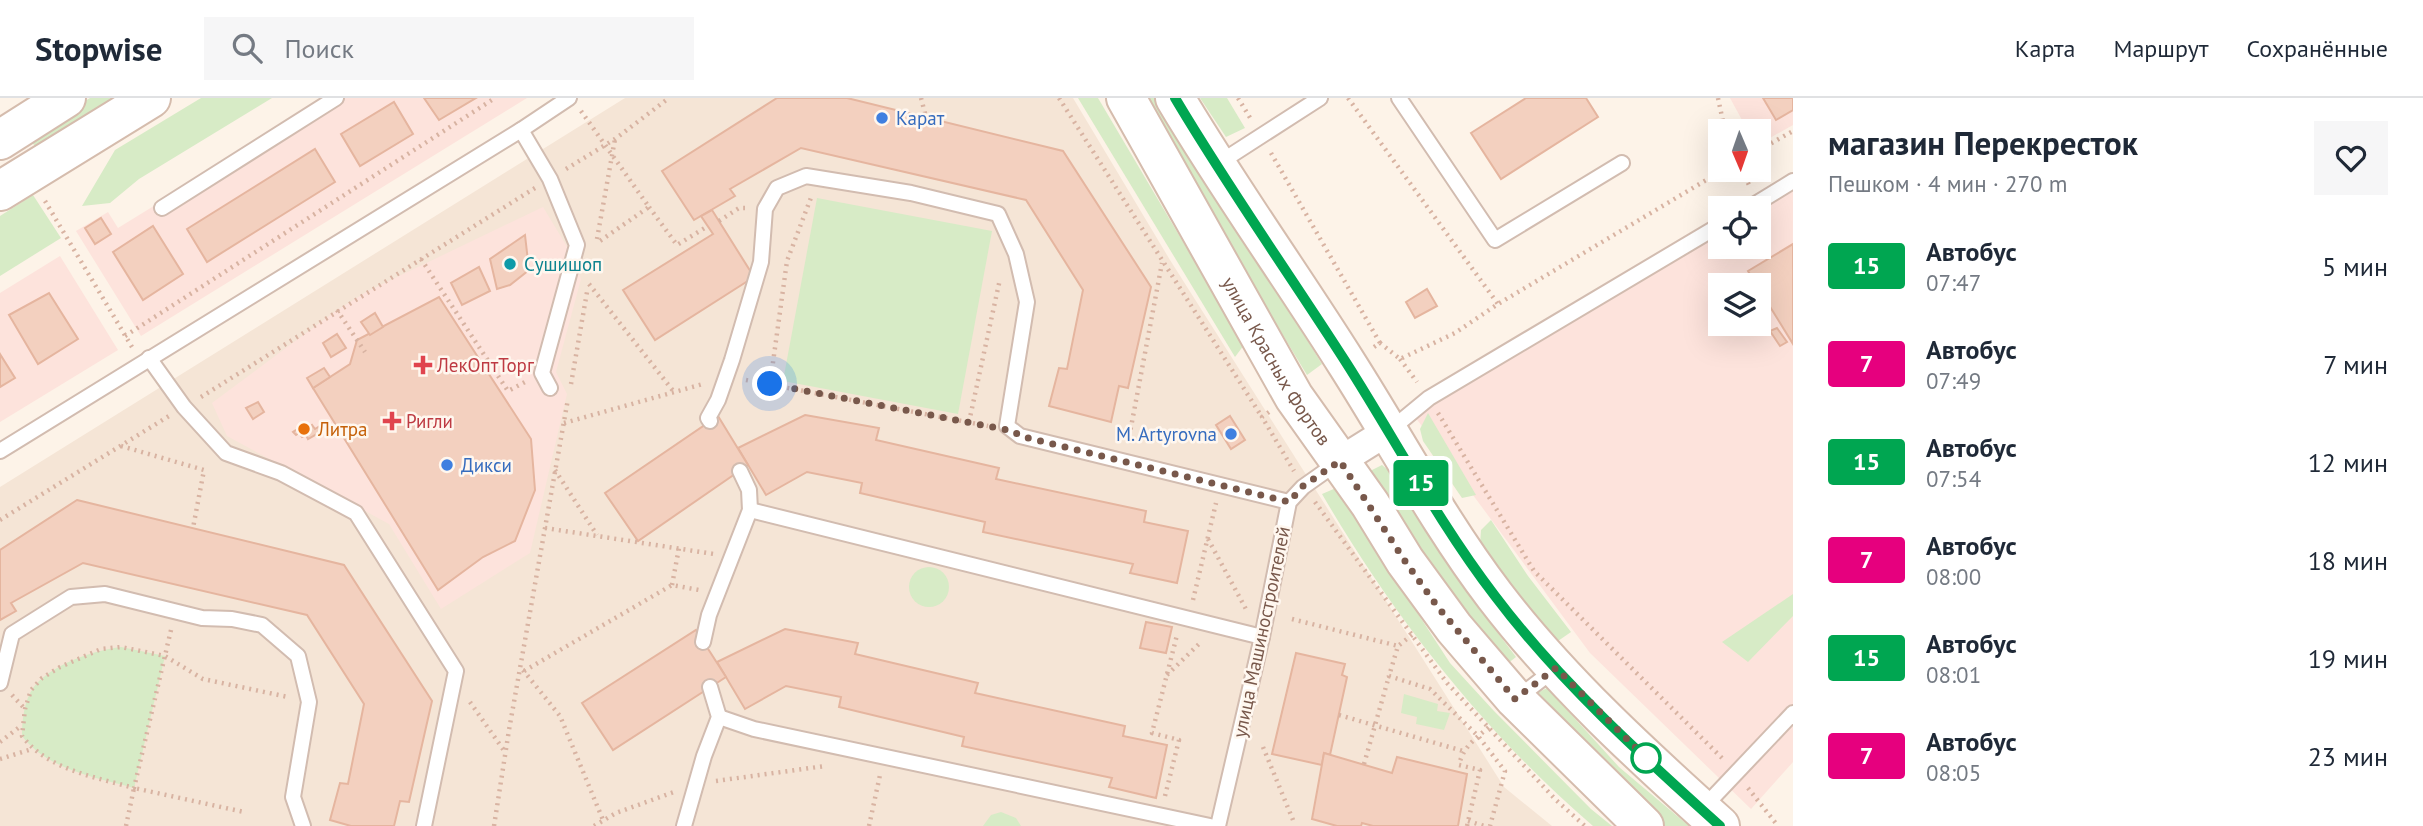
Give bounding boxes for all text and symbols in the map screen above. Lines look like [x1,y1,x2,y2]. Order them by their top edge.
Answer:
search box [204,17,694,80]
text: Stopwise [35,27,162,70]
icon: search [228,29,266,67]
text: Поиск [284,32,354,65]
text: Карта [2015,33,2075,64]
text: Маршрут [2113,33,2208,64]
text: Сохранённые [2246,33,2388,64]
place label: Карат [896,106,945,130]
marker: Карат [874,110,890,126]
north arrow [1708,119,1771,182]
map controls [1708,119,1771,336]
text: магазин Перекресток [1828,121,2138,164]
button: heart [2314,121,2388,195]
text: Пешком · 4 мин · 270 m [1828,169,2067,198]
button: locate [1708,196,1771,259]
text: Автобус [1926,235,2017,268]
text: 15 [1853,250,1880,281]
text: 5 мин [2322,250,2388,283]
place label: Сушишоп [524,252,602,276]
marker: Сушишоп [502,256,518,272]
text: 07:47 [1926,268,1981,297]
street label: улица Красных Фортов [1217,272,1336,450]
button: layers [1708,273,1771,336]
text: Автобус [1926,333,2017,366]
text: 7 [1860,348,1873,379]
text: 7 мин [2323,348,2388,381]
place label: ЛекОптТорг [436,353,535,377]
marker: ЛекОптТорг [415,357,431,373]
your location [752,366,787,401]
text: 07:49 [1926,366,1981,395]
place label: Ригли [406,409,453,433]
marker: Ригли [384,413,400,429]
place label: Литра [317,417,368,441]
marker: Литра [296,421,312,437]
place label: M. Artyrovna [1116,422,1217,446]
marker: M. Artyrovna [1223,426,1239,442]
text: Автобус [1926,431,2017,464]
text: 15 [1853,446,1880,477]
text: 12 мин [2308,446,2388,479]
place label: Дикси [461,453,512,477]
marker: Дикси [439,457,455,473]
line badge: 15 [1390,460,1452,506]
text: 07:54 [1926,464,1981,493]
text: 15 [1407,467,1435,498]
street label: улица Машиностроителей [1227,524,1295,740]
text: Автобус [1926,529,2017,562]
text: 7 [1860,544,1873,575]
text: 18 мин [2308,544,2388,577]
text: 08:00 [1926,562,1981,591]
text: Автобус [1926,627,2017,660]
text: 15 [1853,642,1880,673]
text: 19 мин [2308,642,2388,675]
text: 08:01 [1926,660,1981,689]
text: Автобус [1926,725,2017,758]
text: 7 [1860,740,1873,771]
text: 23 мин [2308,740,2388,773]
unlabelled marker [1631,743,1661,773]
text: 08:05 [1926,758,1981,787]

